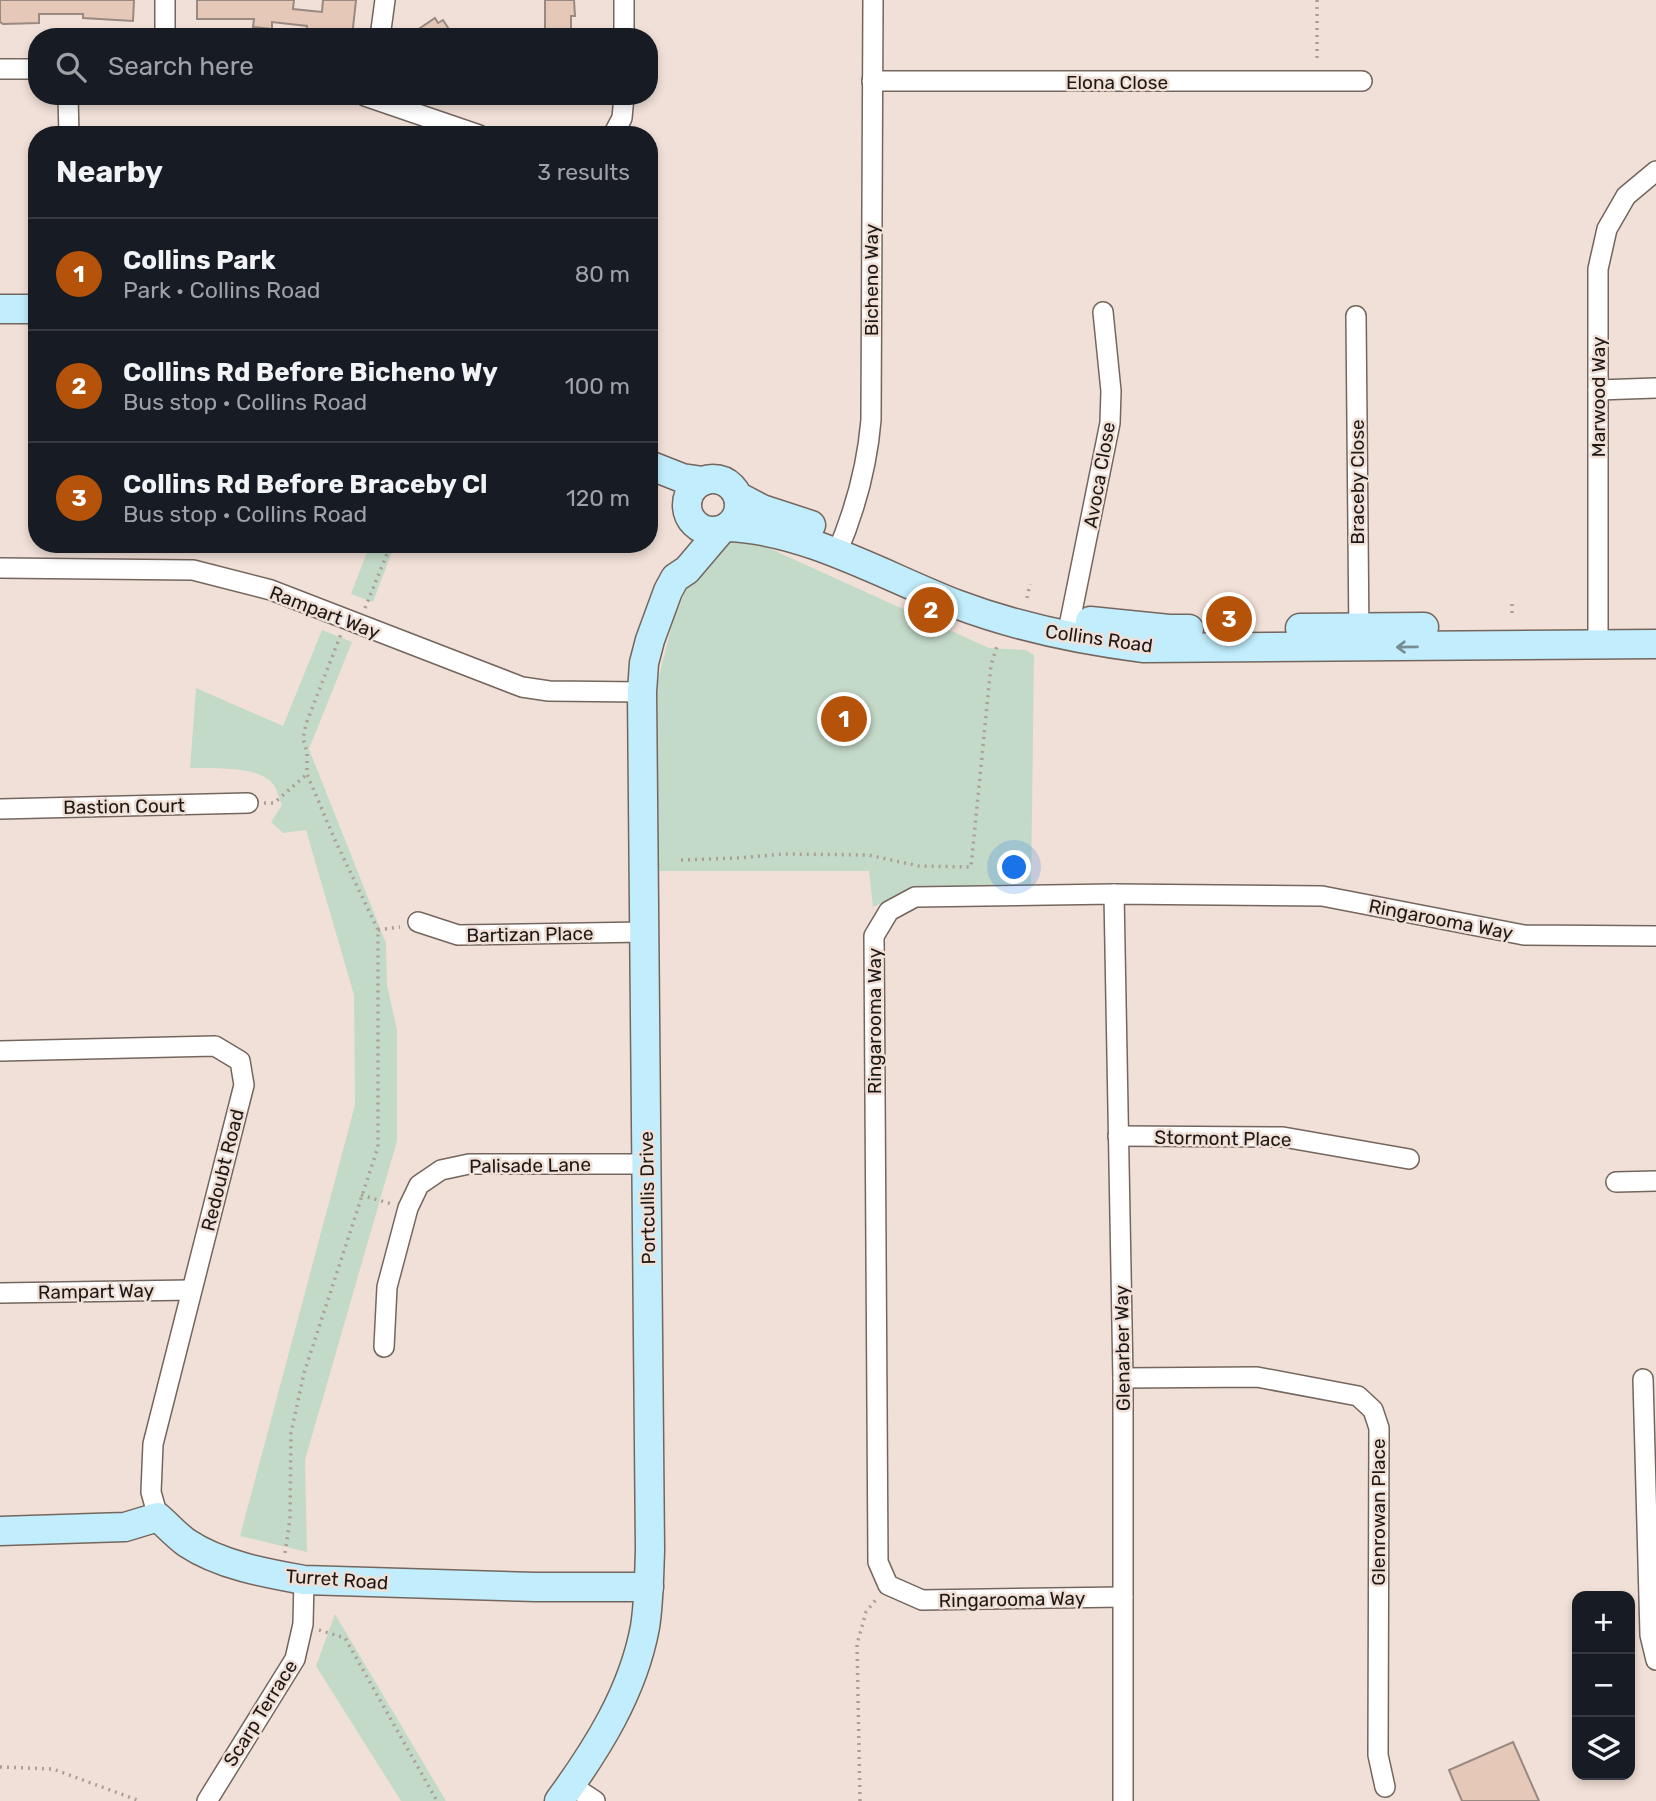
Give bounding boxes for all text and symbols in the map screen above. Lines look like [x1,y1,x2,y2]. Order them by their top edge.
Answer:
search box [28,28,658,105]
icon: search [52,48,90,86]
text: Search here [108,51,254,82]
street label: Elona Close [1066,71,1168,94]
text: Nearby [56,154,163,190]
text: 3 results [537,158,630,186]
street label: Bicheno Way [860,224,883,336]
text: Collins Park [123,245,276,276]
text: 1 [73,260,85,288]
text: 80 m [575,260,630,288]
text: Park · Collins Road [123,276,321,304]
street label: Marwood Way [1587,337,1610,457]
text: Collins Rd Before Bicheno Wy [123,357,498,388]
text: 2 [72,372,86,400]
text: 100 m [565,372,630,400]
text: Bus stop · Collins Road [123,388,367,416]
street label: Braceby Close [1346,419,1369,545]
street label: Avoca Close [1079,420,1120,530]
text: Collins Rd Before Braceby Cl [123,469,487,500]
text: 3 [71,484,87,512]
text: 120 m [566,484,630,512]
text: Bus stop · Collins Road [123,500,367,528]
street label: Rampart Way [266,581,383,644]
pin: 2 [908,584,954,636]
pin: 3 [1206,593,1252,645]
street label: Collins Road [1044,620,1154,657]
one-way arrow [1396,640,1419,653]
pin: 1 [821,693,867,745]
street label: Bastion Court [63,794,186,819]
your location [997,850,1031,884]
street label: Ringarooma Way [1367,894,1515,945]
street label: Bartizan Place [466,922,594,947]
street label: Ringarooma Way [863,948,886,1094]
street label: Redoubt Road [196,1107,249,1234]
street label: Stormont Place [1154,1126,1292,1151]
street label: Portcullis Drive [635,1131,660,1265]
street label: Palisade Lane [469,1153,591,1178]
street label: Rampart Way [38,1279,154,1304]
street label: Glenarber Way [1110,1285,1135,1411]
street label: Glenrowan Place [1367,1438,1390,1586]
street label: Turret Road [285,1564,389,1595]
street label: Ringarooma Way [939,1587,1085,1612]
map controls [1572,1591,1635,1780]
button: + [1572,1591,1635,1654]
button: − [1572,1654,1635,1717]
street label: Scarp Terrace [219,1656,302,1771]
button: layers [1572,1717,1635,1780]

